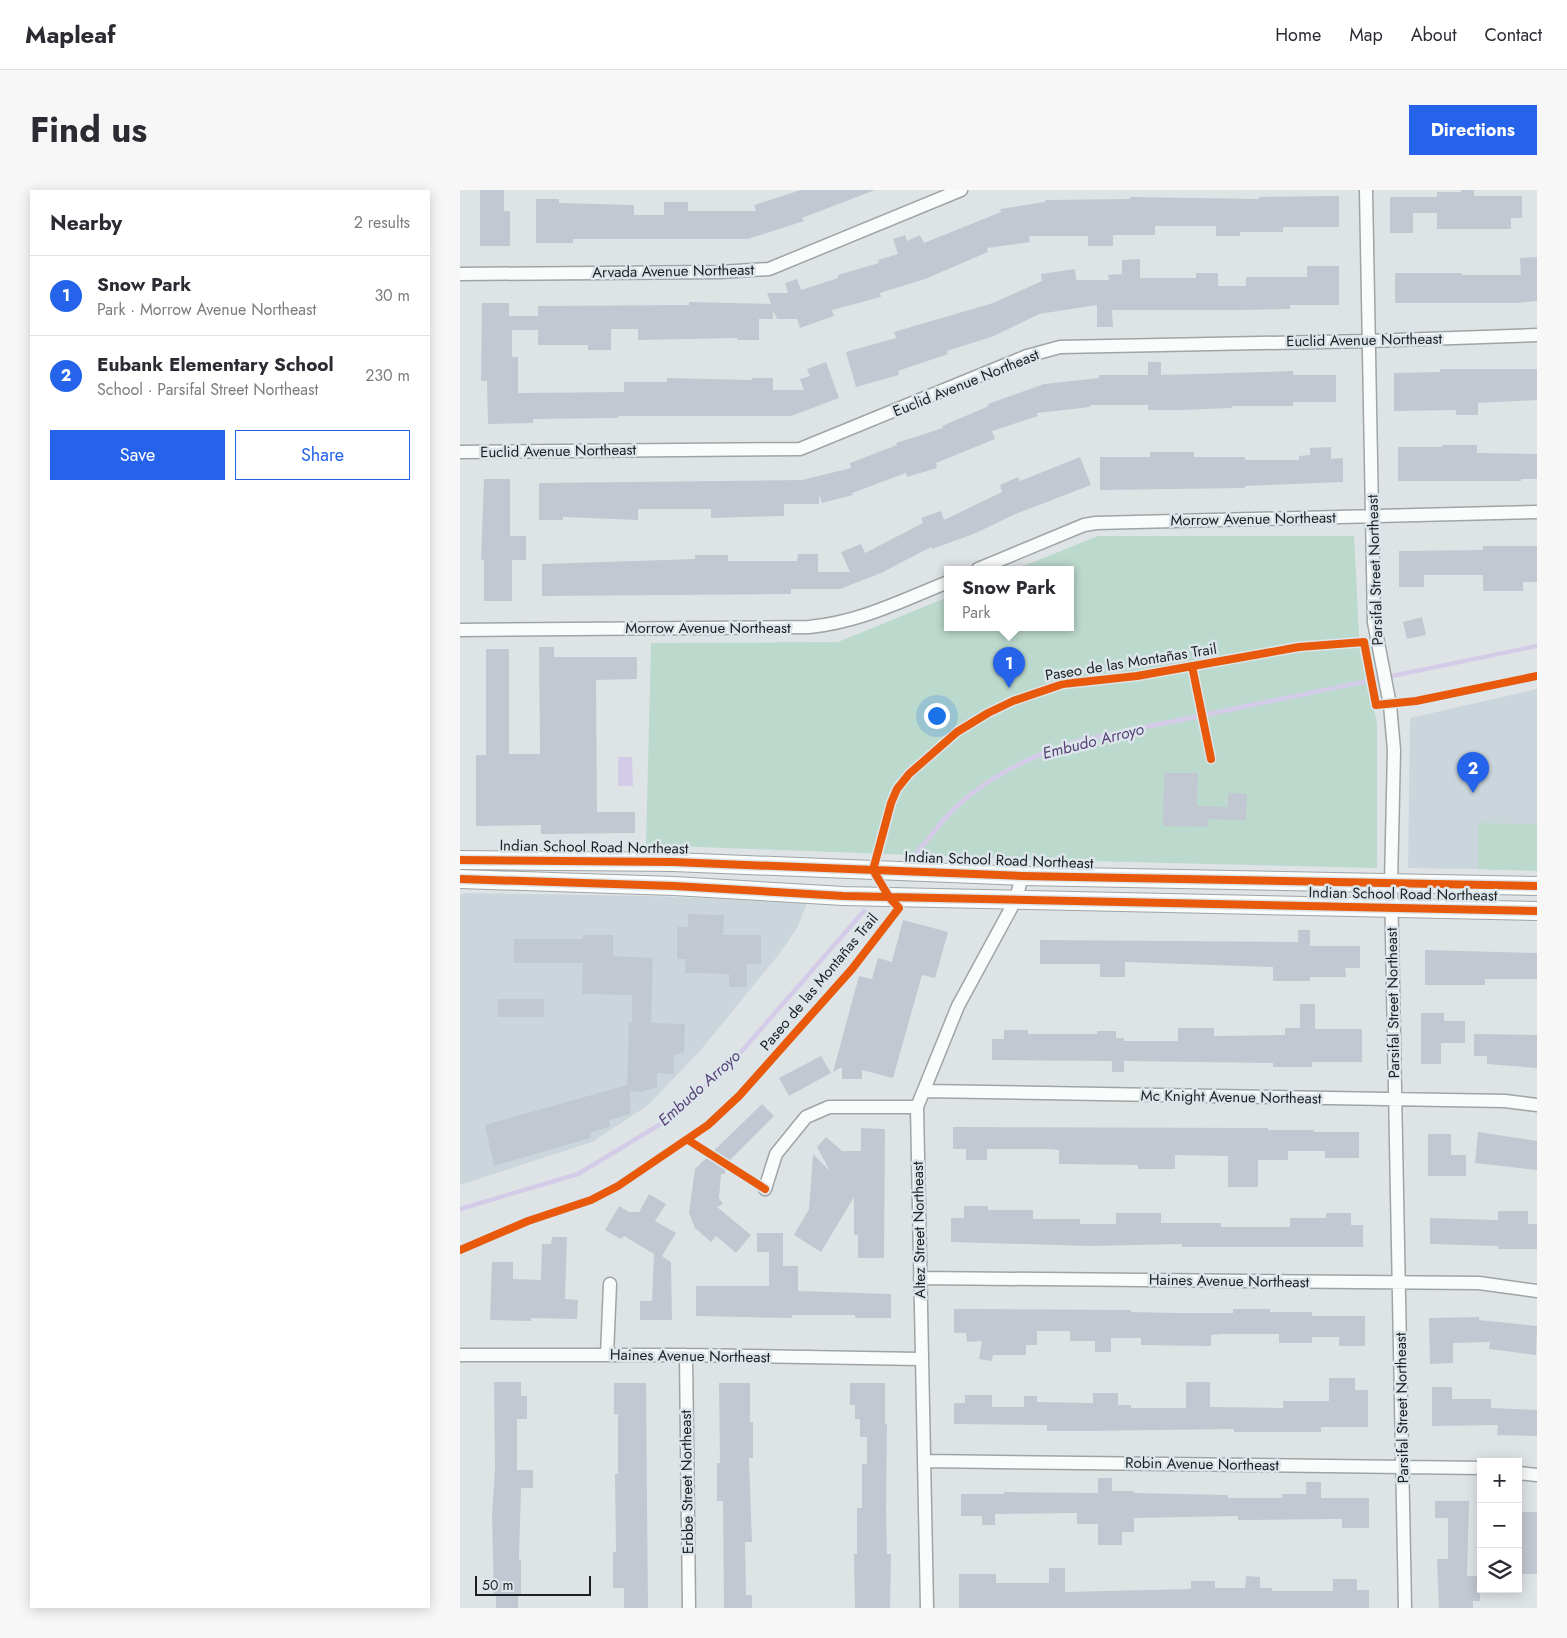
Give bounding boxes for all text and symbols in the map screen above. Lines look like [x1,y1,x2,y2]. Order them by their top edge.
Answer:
text: Mapleaf [25,17,116,52]
text: Home [1275,22,1321,48]
text: Map [1349,22,1383,48]
text: About [1411,22,1456,48]
text: Contact [1484,22,1542,48]
text: Find us [30,105,147,155]
button: Directions [1409,105,1537,155]
text: Nearby [50,208,122,238]
text: 2 results [354,211,410,234]
street label: Arvada Avenue Northeast [592,259,754,283]
text: Snow Park [97,271,191,298]
text: 1 [62,284,70,307]
text: 30 m [374,284,410,307]
text: Park · Morrow Avenue Northeast [97,298,316,321]
street label: Euclid Avenue Northeast [1286,328,1443,352]
street label: Euclid Avenue Northeast [890,343,1043,422]
text: Eubank Elementary School [97,351,334,378]
text: 2 [61,364,71,387]
text: 230 m [365,364,410,387]
text: School · Parsifal Street Northeast [97,378,318,401]
button: Save [50,430,225,480]
button: Share [235,430,410,480]
street label: Euclid Avenue Northeast [480,439,637,463]
street label: Parsifal Street Northeast [1361,494,1389,646]
street label: Morrow Avenue Northeast [1170,507,1336,531]
popup [944,566,1074,631]
text: Snow Park [962,574,1056,601]
text: Park [962,601,990,624]
street label: Morrow Avenue Northeast [625,617,791,639]
street label: Paseo de las Montañas Trail [1044,638,1218,686]
pin: 1 [993,647,1025,688]
your location [924,703,950,729]
water label: Embudo Arroyo [1040,717,1147,765]
pin: 2 [1457,752,1489,793]
street label: Indian School Road Northeast [499,834,689,860]
street label: Indian School Road Northeast [904,846,1094,874]
street label: Indian School Road Northeast [1308,881,1498,907]
street label: Paseo de las Montañas Trail [755,908,883,1056]
street label: Parsifal Street Northeast [1381,927,1405,1079]
water label: Embudo Arroyo [653,1044,746,1131]
street label: Mc Knight Avenue Northeast [1140,1084,1322,1110]
street label: Altez Street Northeast [907,1161,931,1299]
street label: Haines Avenue Northeast [1149,1269,1310,1293]
street label: Parsifal Street Northeast [1390,1332,1414,1484]
street label: Haines Avenue Northeast [610,1344,771,1368]
street label: Erbbe Street Northeast [675,1409,699,1554]
street label: Robin Avenue Northeast [1125,1452,1279,1476]
map controls [1477,1458,1522,1593]
button: + [1477,1458,1522,1503]
button: − [1477,1503,1522,1548]
button: layers [1477,1548,1522,1593]
scale bar [475,1573,591,1596]
text: 50 m [482,1575,513,1595]

